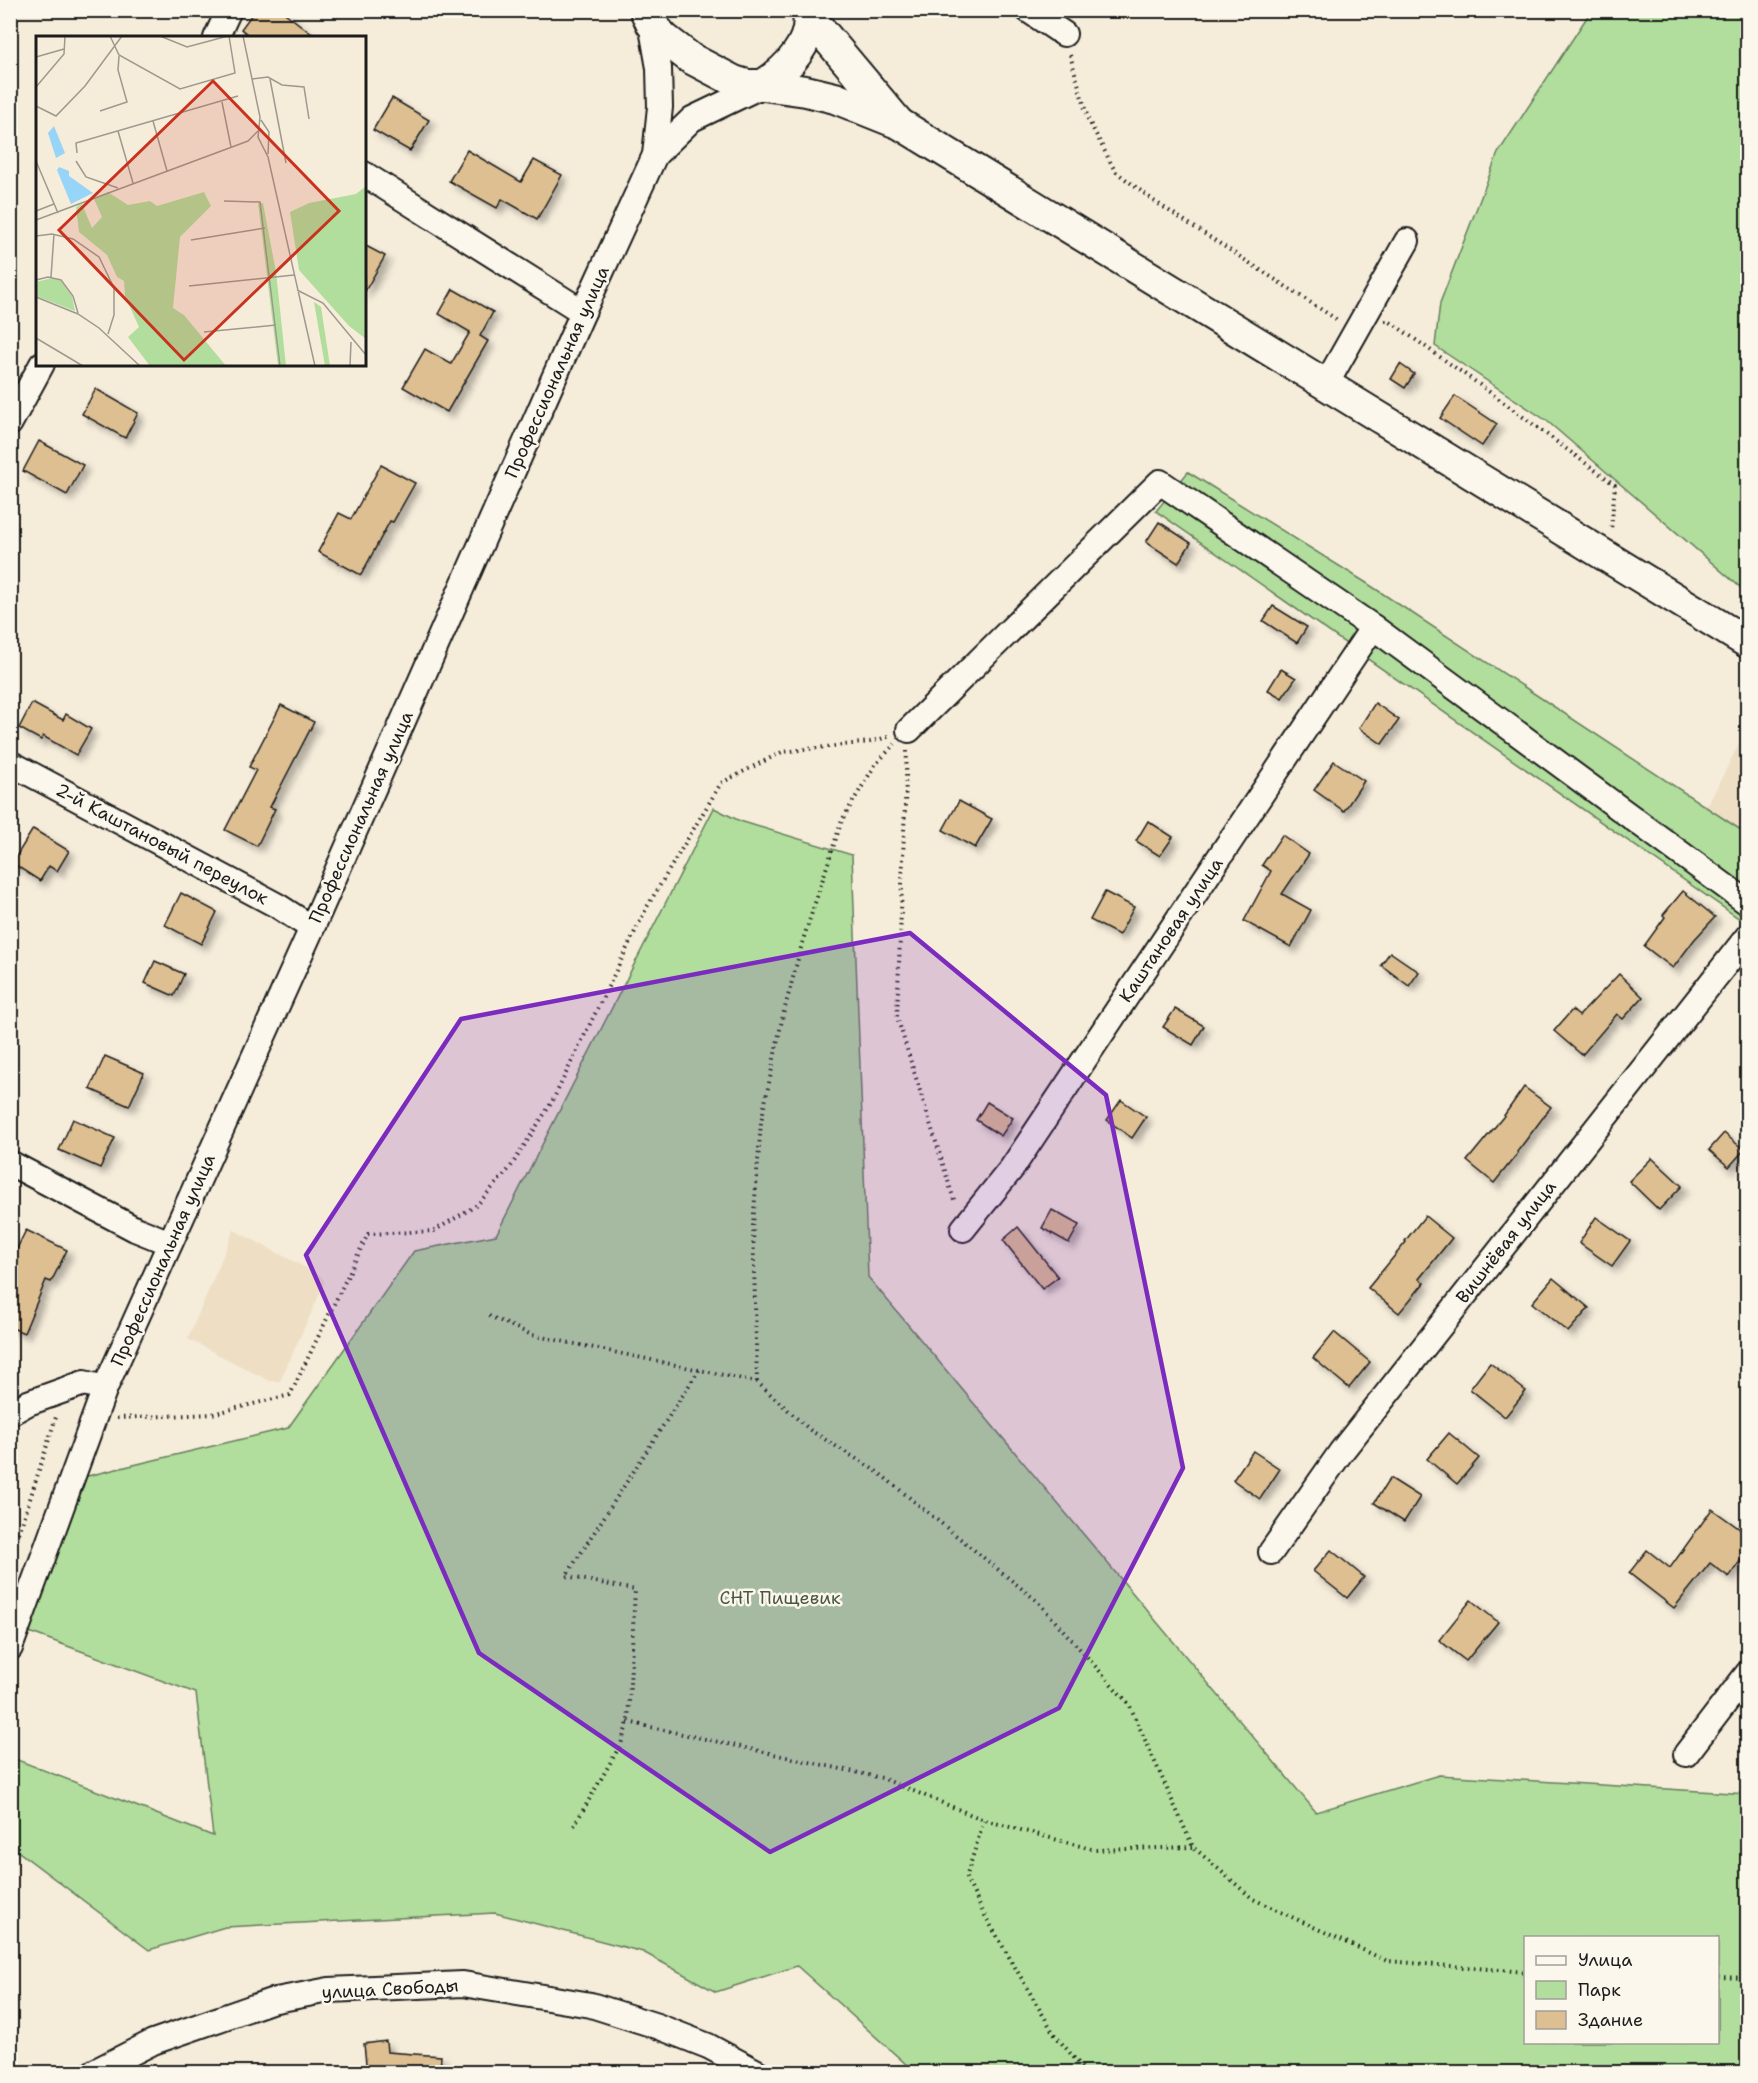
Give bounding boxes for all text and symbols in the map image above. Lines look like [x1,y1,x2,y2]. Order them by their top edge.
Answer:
inset map [36,36,366,366]
street label: Профессиональная улица [499,262,615,482]
street label: Профессиональная улица [303,707,419,927]
street label: 2-й Каштановый переулок [52,778,273,911]
street label: Каштановая улица [1114,853,1228,1007]
street label: Профессиональная улица [105,1150,221,1370]
street label: Вишнёвая улица [1450,1176,1562,1308]
park label: СНТ Пищевик [720,1586,841,1610]
legend [1524,1936,1719,2044]
text: Улица [1578,1948,1632,1972]
street label: улица Свободы [321,1973,459,2005]
text: Парк [1578,1978,1621,2002]
text: Здание [1578,2008,1643,2032]

